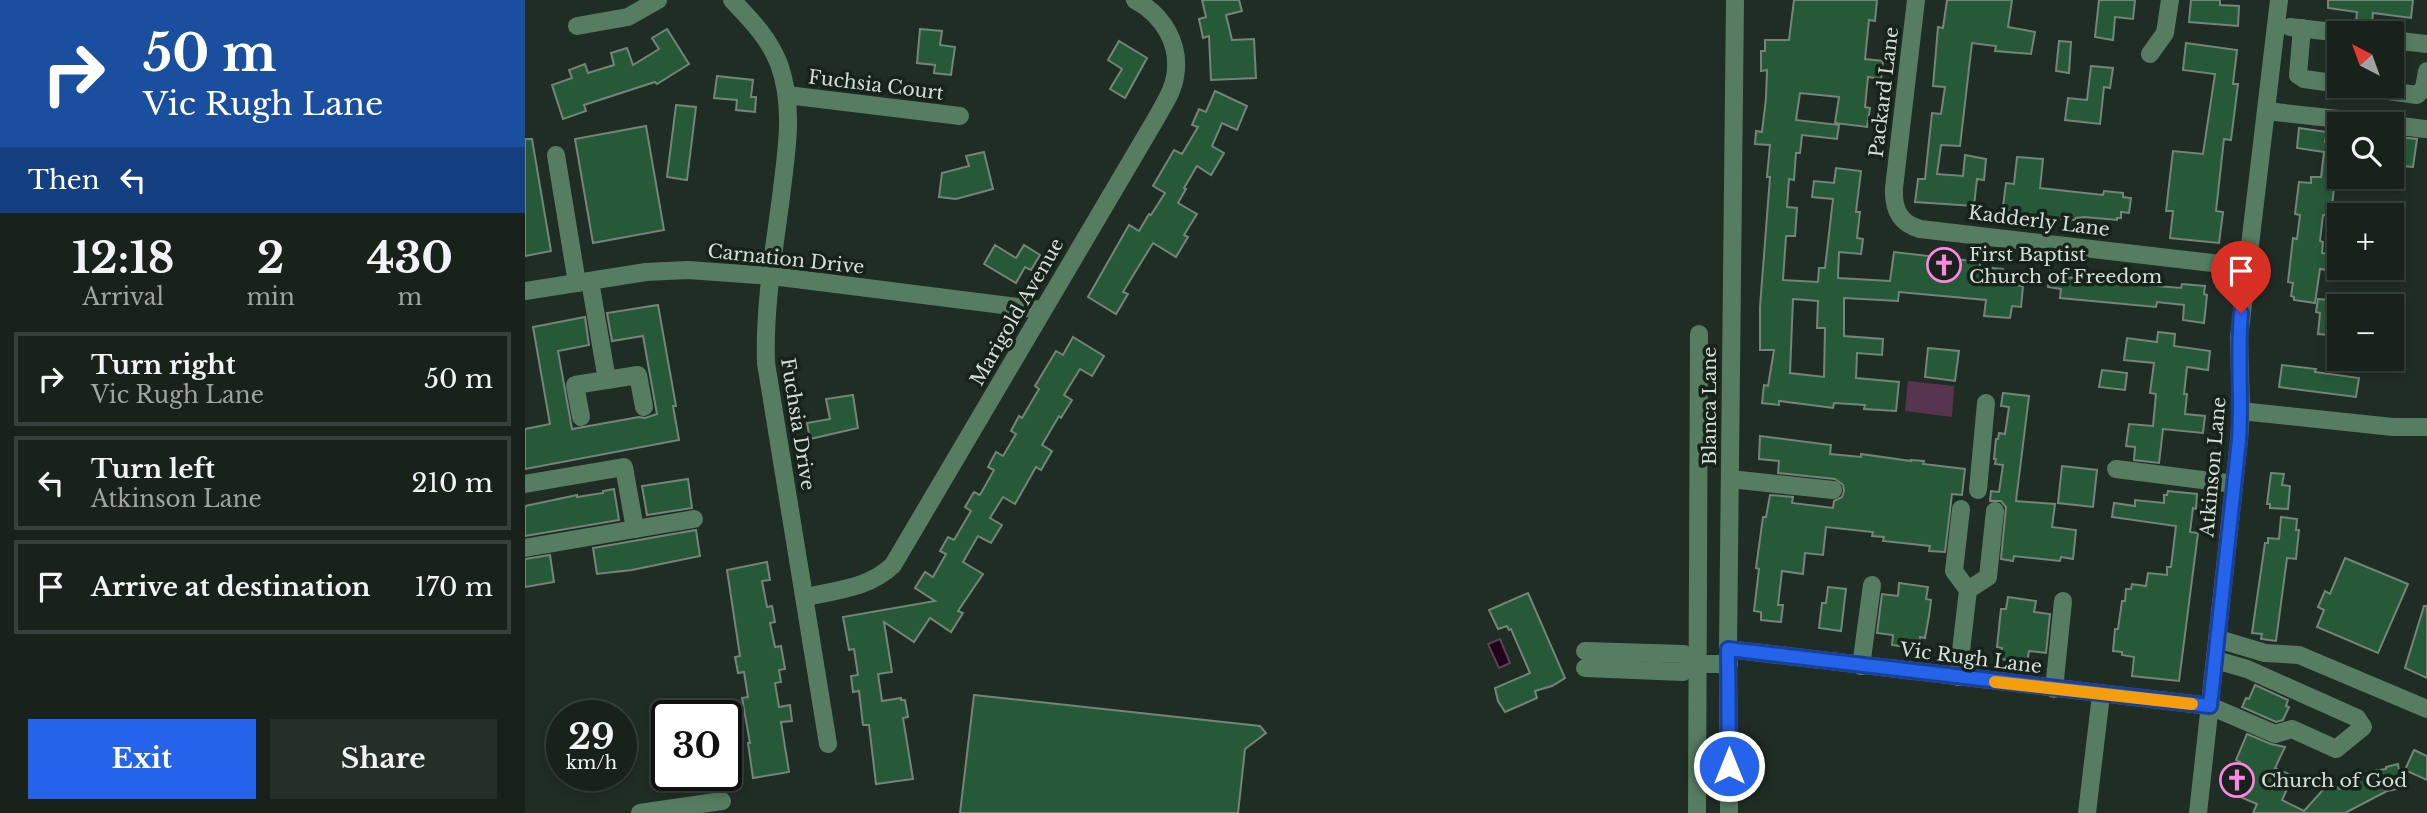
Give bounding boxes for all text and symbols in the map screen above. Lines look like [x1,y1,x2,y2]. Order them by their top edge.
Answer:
north arrow [2327,21,2405,98]
map controls [2327,21,2404,371]
text: 50 m [143,23,276,84]
street label: Packard Lane [1865,25,1903,159]
icon: right [28,28,119,119]
street label: Fuchsia Court [807,65,946,105]
text: Vic Rugh Lane [143,84,383,124]
button: search [2327,112,2404,189]
icon: left [114,161,152,199]
text: Then [28,164,100,196]
street label: Kadderly Lane [1967,201,2111,241]
button: + [2327,203,2404,280]
text: 12:18 [72,232,175,284]
text: 2 [257,232,284,284]
text: 430 [367,232,453,284]
street label: Marigold Avenue [965,234,1069,390]
street label: Carnation Drive [707,239,865,279]
pin [2211,241,2271,313]
place label: First Baptist Church of Freedom [1969,243,2162,288]
church icon: First Baptist Church of Freedom [1925,246,1963,284]
icon: arrive [2222,252,2260,290]
text: Arrival [82,283,164,311]
text: min [246,283,295,311]
text: m [398,283,422,311]
button: − [2327,294,2404,371]
street label: Blanca Lane [1698,347,1721,465]
text: Turn right [91,349,236,381]
street label: Fuchsia Drive [776,356,820,492]
icon: right [32,360,70,398]
text: 50 m [424,363,493,395]
text: Vic Rugh Lane [91,381,264,409]
street label: Atkinson Lane [2195,396,2231,539]
text: Turn left [91,453,215,485]
icon: left [32,464,70,502]
text: 210 m [411,467,493,499]
text: Atkinson Lane [91,485,262,513]
icon: arrive [32,568,70,606]
text: Arrive at destination [91,571,371,603]
text: 170 m [414,571,493,603]
street label: Vic Rugh Lane [1898,638,2043,678]
speed limit sign: 30 [651,700,742,791]
text: 29 [568,715,615,758]
button: Exit [28,719,256,799]
button: Share [270,719,497,799]
position arrow [1692,729,1766,803]
text: km/h [566,752,617,774]
church icon: Church of God [2218,761,2256,799]
place label: Church of God [2261,769,2407,792]

